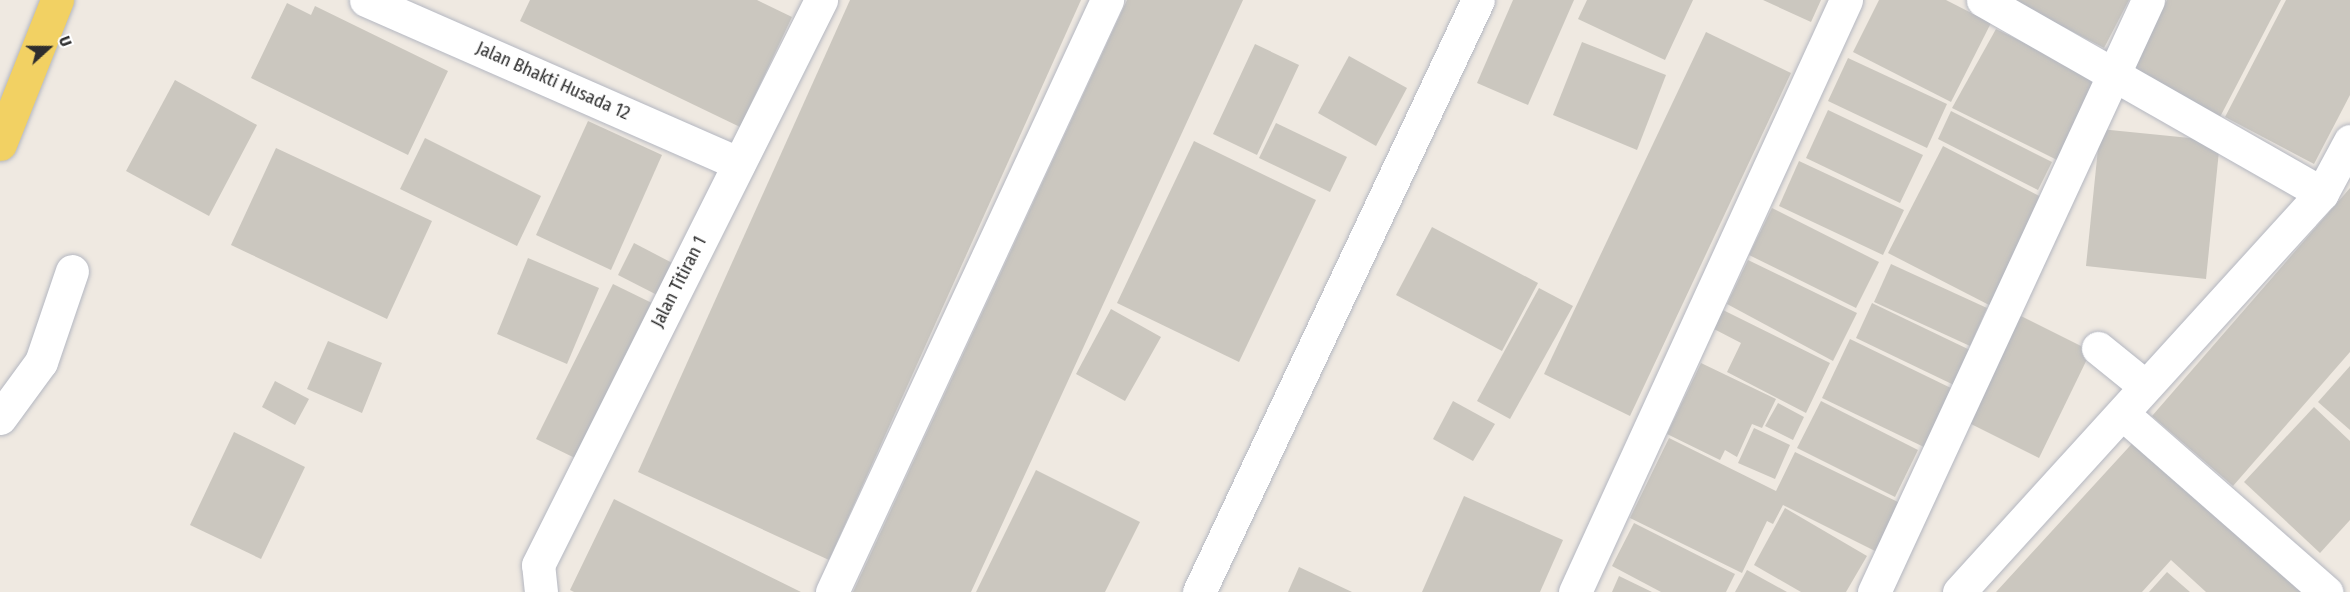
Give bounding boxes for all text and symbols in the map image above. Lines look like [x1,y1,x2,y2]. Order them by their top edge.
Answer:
north arrow [18,18,78,78]
text: U [55,34,76,49]
street label: Jalan Bhakti Husada 12 [473,37,633,125]
street label: Jalan Titiran 1 [647,233,711,331]

